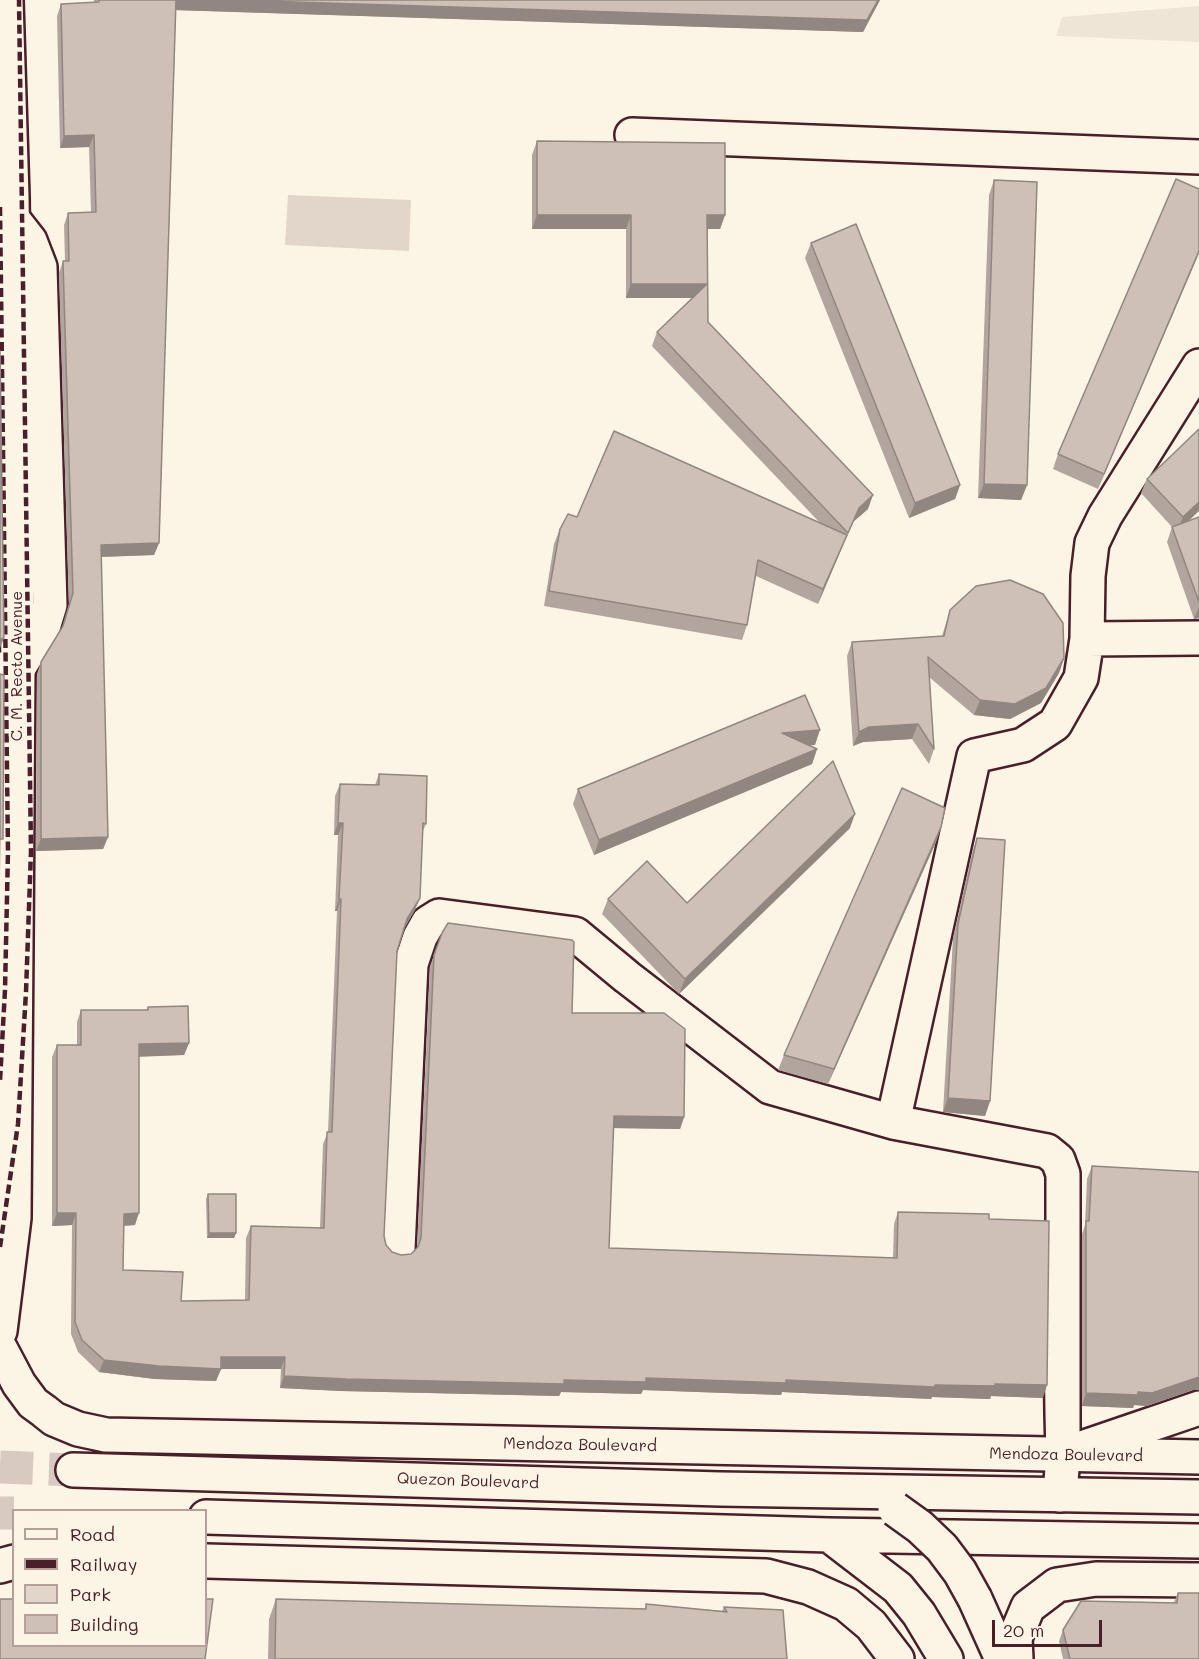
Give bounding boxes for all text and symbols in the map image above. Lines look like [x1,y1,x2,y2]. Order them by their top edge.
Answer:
street label: C. M. Recto Avenue [7,591,27,741]
street label: Mendoza Boulevard [503,1434,657,1456]
street label: Mendoza Boulevard [989,1444,1143,1466]
street label: Quezon Boulevard [397,1469,539,1493]
legend [12,1509,207,1647]
text: Road [70,1522,115,1546]
text: Railway [70,1552,137,1576]
text: Park [70,1582,111,1606]
scale bar [995,1608,1104,1646]
text: Building [70,1612,138,1636]
text: 20 m [1003,1618,1044,1642]

